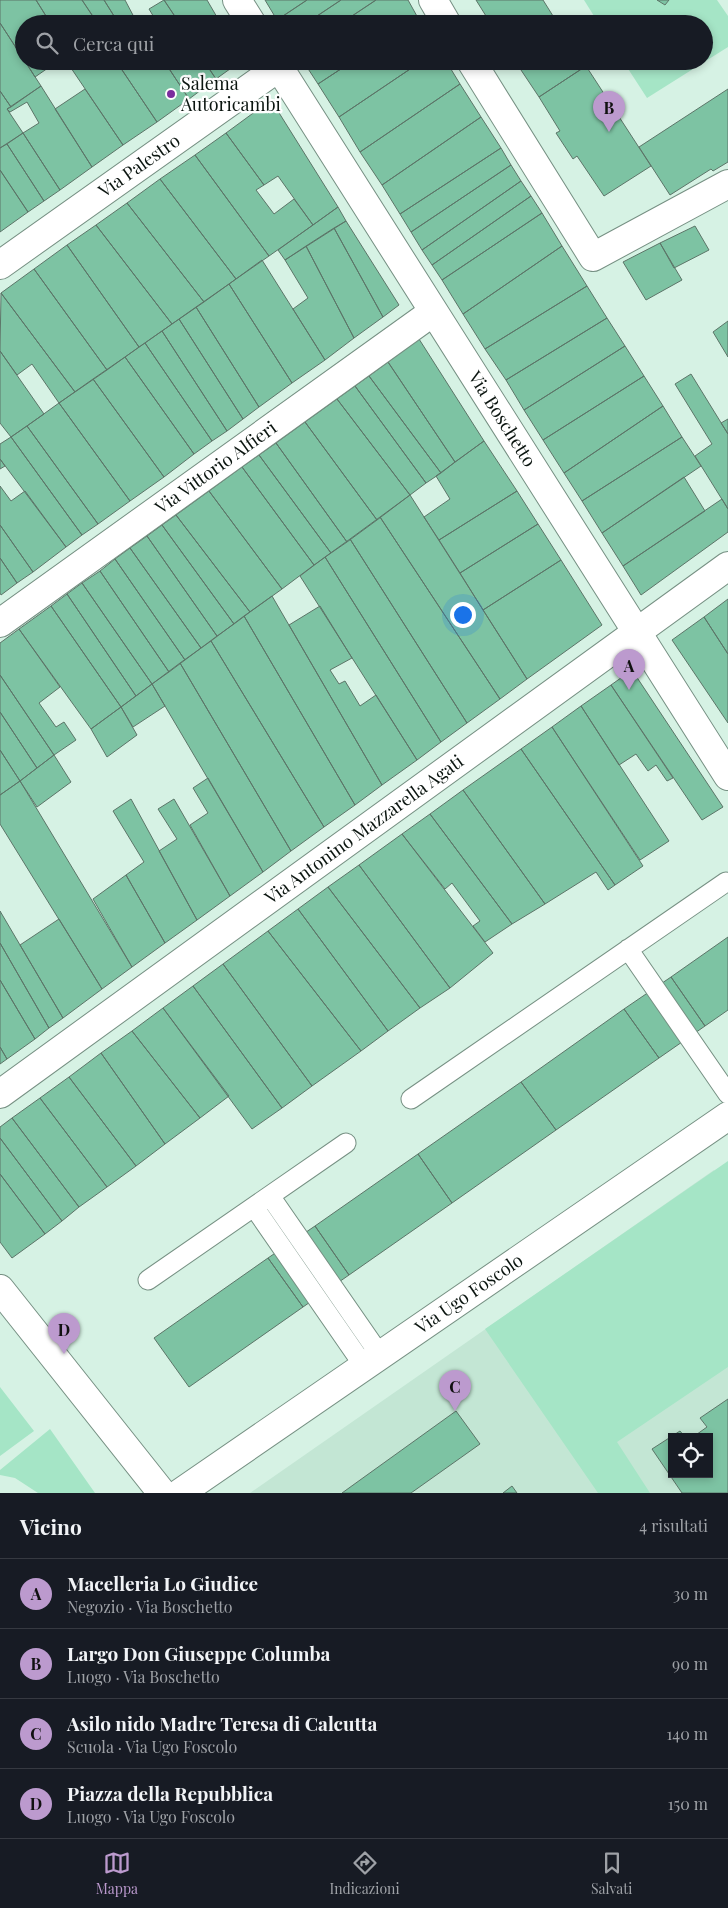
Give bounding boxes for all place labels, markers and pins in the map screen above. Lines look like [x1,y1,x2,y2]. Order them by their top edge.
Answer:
place label: Salema Autoricambi [180,71,281,116]
marker: Salema Autoricambi [165,88,177,100]
pin: B [593,91,625,132]
pin: A [613,649,645,690]
pin: D [48,1313,80,1354]
pin: C [439,1370,471,1411]

